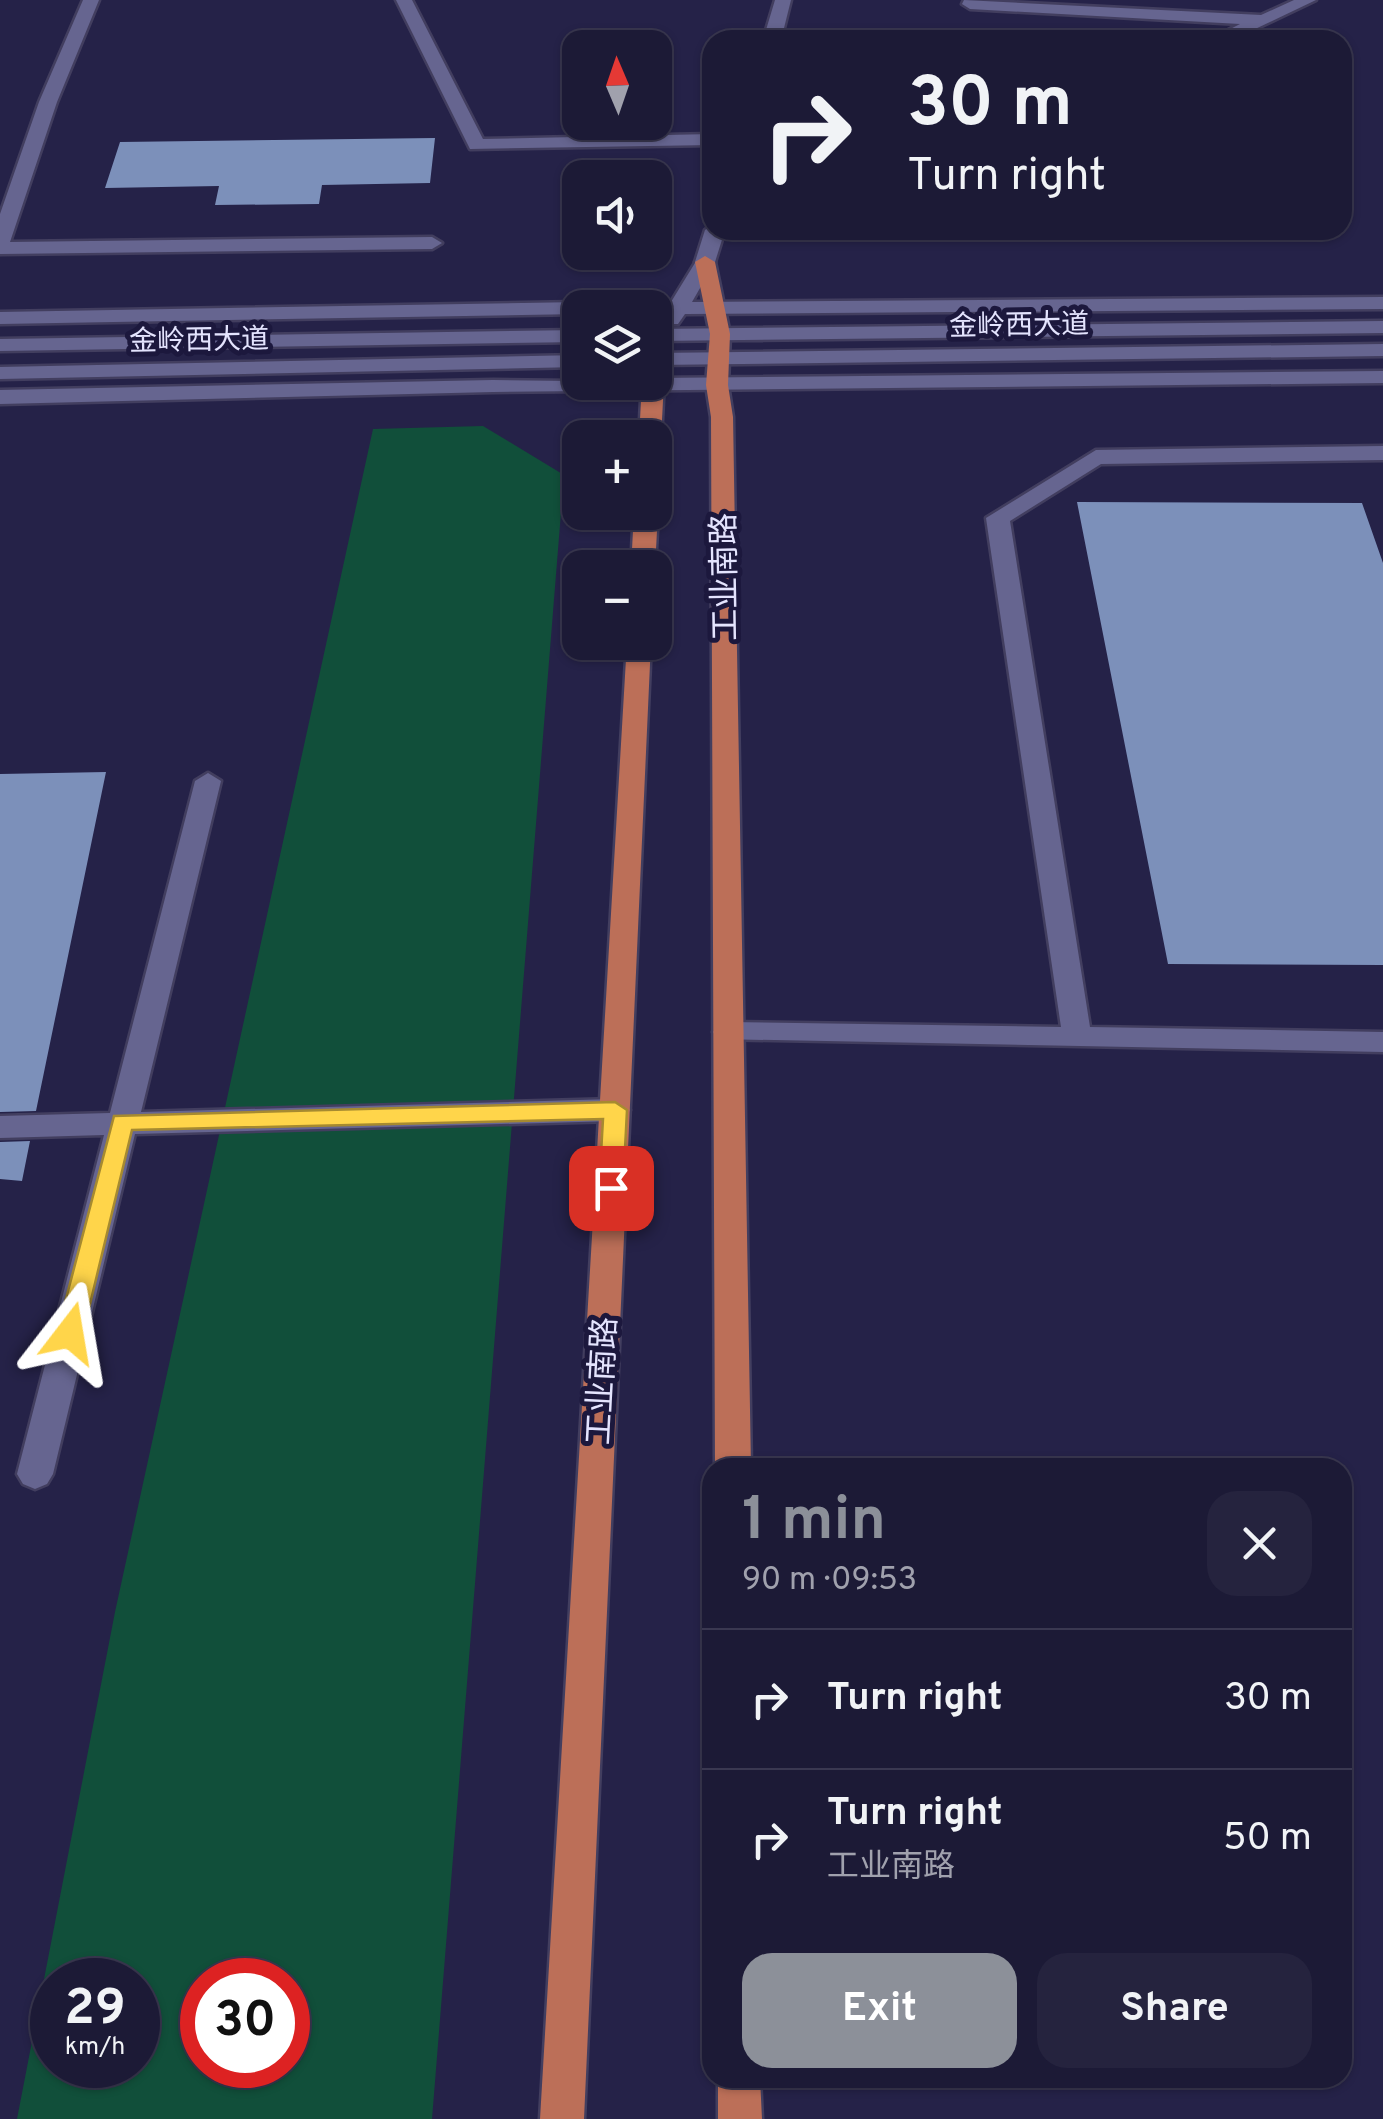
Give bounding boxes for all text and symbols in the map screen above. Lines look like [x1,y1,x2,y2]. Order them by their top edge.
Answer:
north arrow [562,30,672,140]
map controls [562,30,672,660]
text: 30 m [907,62,1073,151]
icon: right [742,70,872,200]
text: Turn right [907,149,1106,206]
button: sound [562,160,672,270]
button: layers [562,290,672,400]
street label: 金岭西大道 [949,308,1089,346]
street label: 金岭西大道 [129,323,269,361]
button: + [562,420,672,530]
street label: 工业南路 [706,513,748,641]
button: − [562,550,672,660]
pin [569,1146,654,1231]
icon: arrive [584,1161,639,1216]
position arrow [18,1281,122,1385]
street label: 工业南路 [581,1316,627,1446]
text: 1 min [742,1485,886,1561]
button: close [1207,1491,1312,1596]
text: 90 m · 09:53 [742,1561,917,1601]
icon: right [742,1672,797,1727]
text: Turn right [827,1675,1002,1724]
text: 30 m [1224,1675,1312,1724]
text: Turn right [827,1790,1002,1839]
icon: right [742,1812,797,1867]
text: 50 m [1223,1815,1312,1864]
text: 工业南路 [827,1848,955,1888]
button: Exit [742,1953,1017,2068]
button: Share [1037,1953,1312,2068]
speed limit sign: 30 [180,1958,310,2088]
text: 29 [64,1979,126,2042]
text: km/h [65,2032,125,2064]

